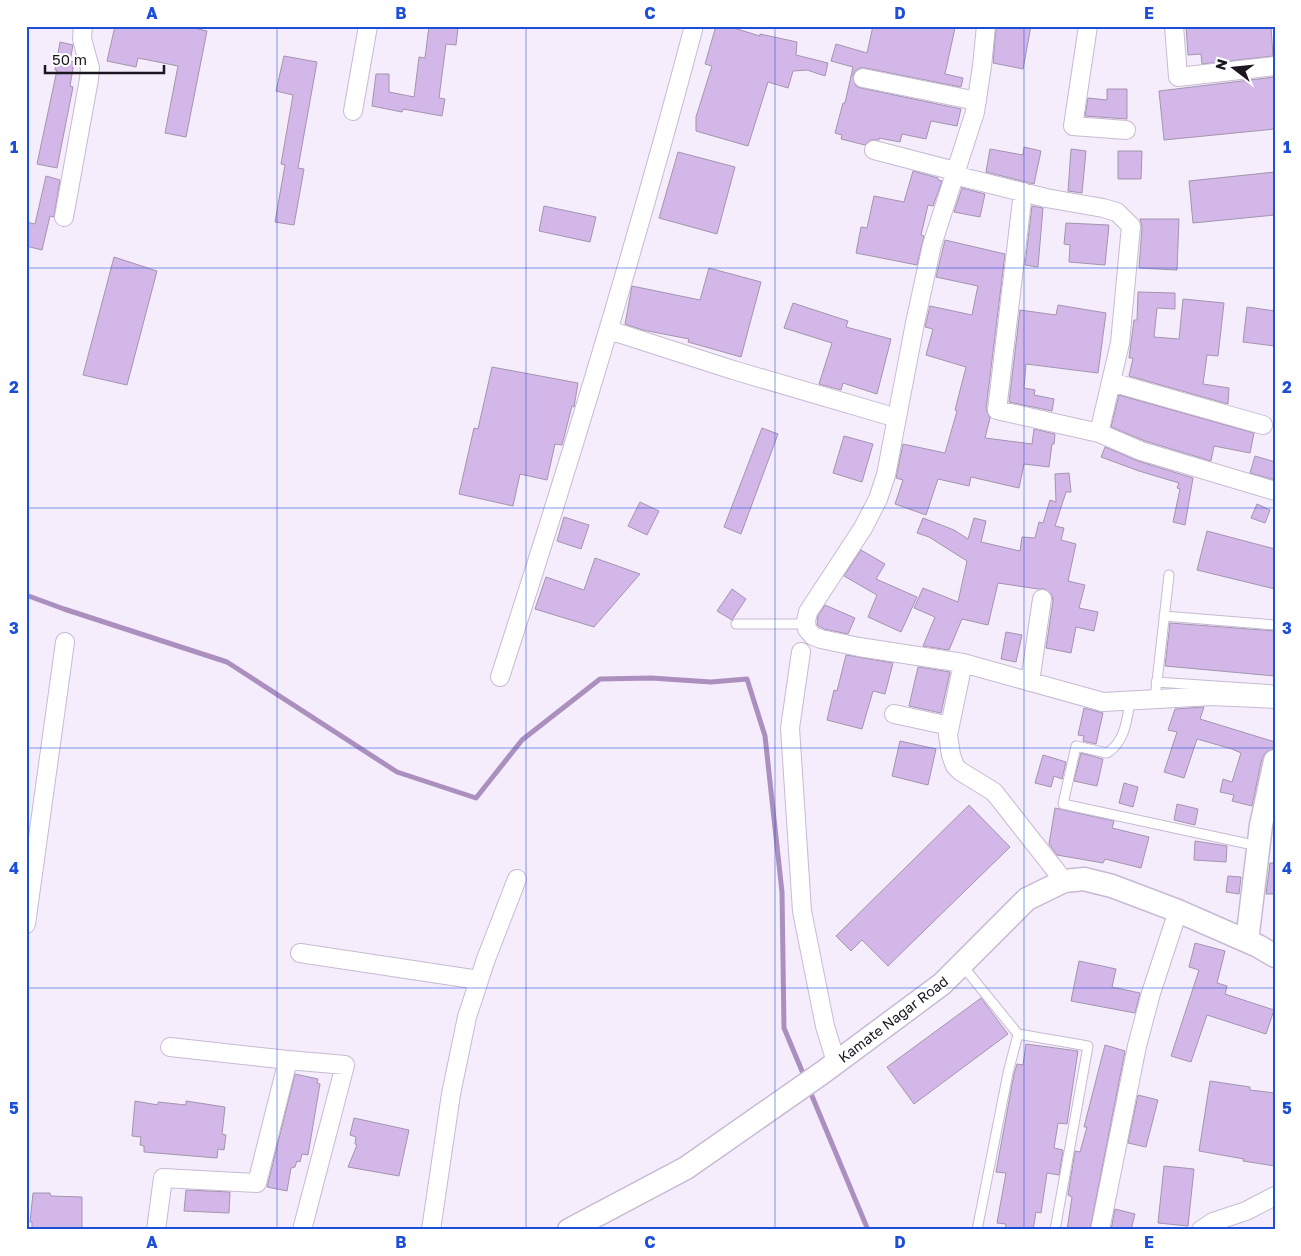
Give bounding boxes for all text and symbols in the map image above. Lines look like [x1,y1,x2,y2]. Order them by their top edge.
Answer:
text: A [146,3,158,23]
text: B [395,3,407,23]
text: C [644,3,656,23]
text: D [894,3,906,23]
text: E [1144,3,1154,23]
scale bar [45,42,164,74]
north arrow [1208,42,1258,92]
text: 50 m [52,50,87,68]
text: N [1211,57,1231,72]
text: 1 [10,137,18,157]
text: 1 [1283,137,1291,157]
text: 2 [9,377,19,397]
text: 2 [1282,377,1292,397]
text: 3 [9,618,19,638]
text: 3 [1282,618,1292,638]
text: 4 [9,858,19,878]
text: 4 [1282,858,1292,878]
street label: Kamate Nagar Road [835,972,951,1066]
text: 5 [9,1098,19,1118]
text: 5 [1282,1098,1292,1118]
text: A [146,1232,158,1252]
text: B [395,1232,407,1252]
text: C [644,1232,656,1252]
text: D [894,1232,906,1252]
text: E [1144,1232,1154,1252]

